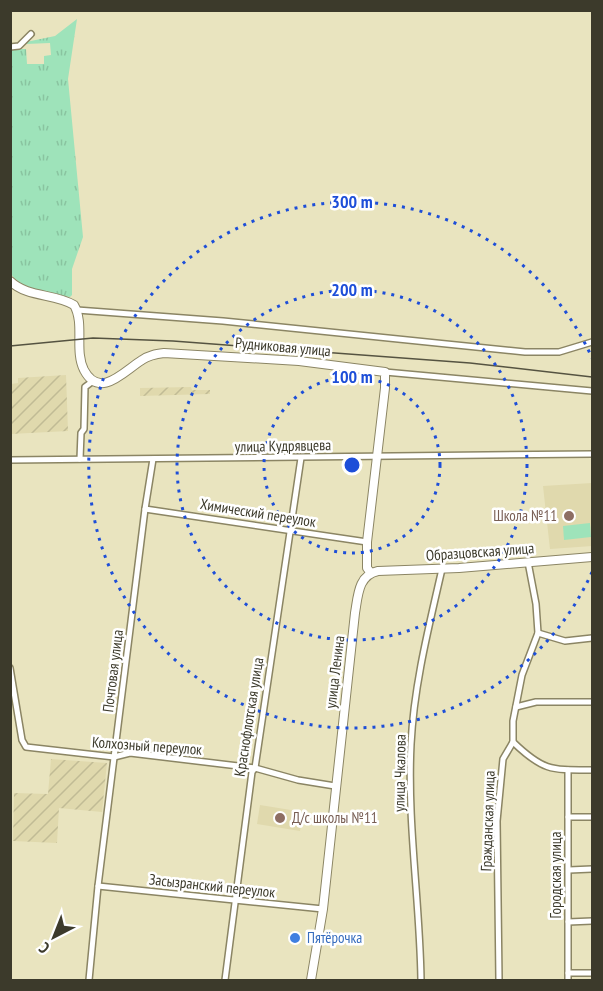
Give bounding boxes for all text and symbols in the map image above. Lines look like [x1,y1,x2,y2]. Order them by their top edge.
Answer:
text: 300 m [331,190,373,213]
text: 200 m [331,278,373,301]
street label: Рудниковая улица [235,333,332,360]
text: 100 m [331,365,373,388]
street label: улица Кудрявцева [235,435,331,456]
centre of rings [342,455,362,475]
street label: Химический переулок [199,494,318,531]
place label: Школа №11 [493,506,557,525]
marker: Школа №11 [562,509,576,523]
street label: Образцовская улица [425,538,535,565]
street label: Почтовая улица [98,629,127,713]
street label: улица Ленина [321,634,348,709]
street label: Краснофлотская улица [230,656,267,778]
street label: Колхозный переулок [91,732,203,759]
street label: улица Чкалова [389,734,410,812]
street label: Гражданская улица [476,770,499,872]
place label: Д/с школы №11 [292,808,377,827]
marker: Д/с школы №11 [273,811,287,825]
street label: Городская улица [546,832,565,918]
street label: Засызранский переулок [148,869,276,902]
north arrow [24,907,84,967]
place label: Пятёрочка [307,928,362,947]
marker: Пятёрочка [288,931,302,945]
text: С [34,938,53,958]

